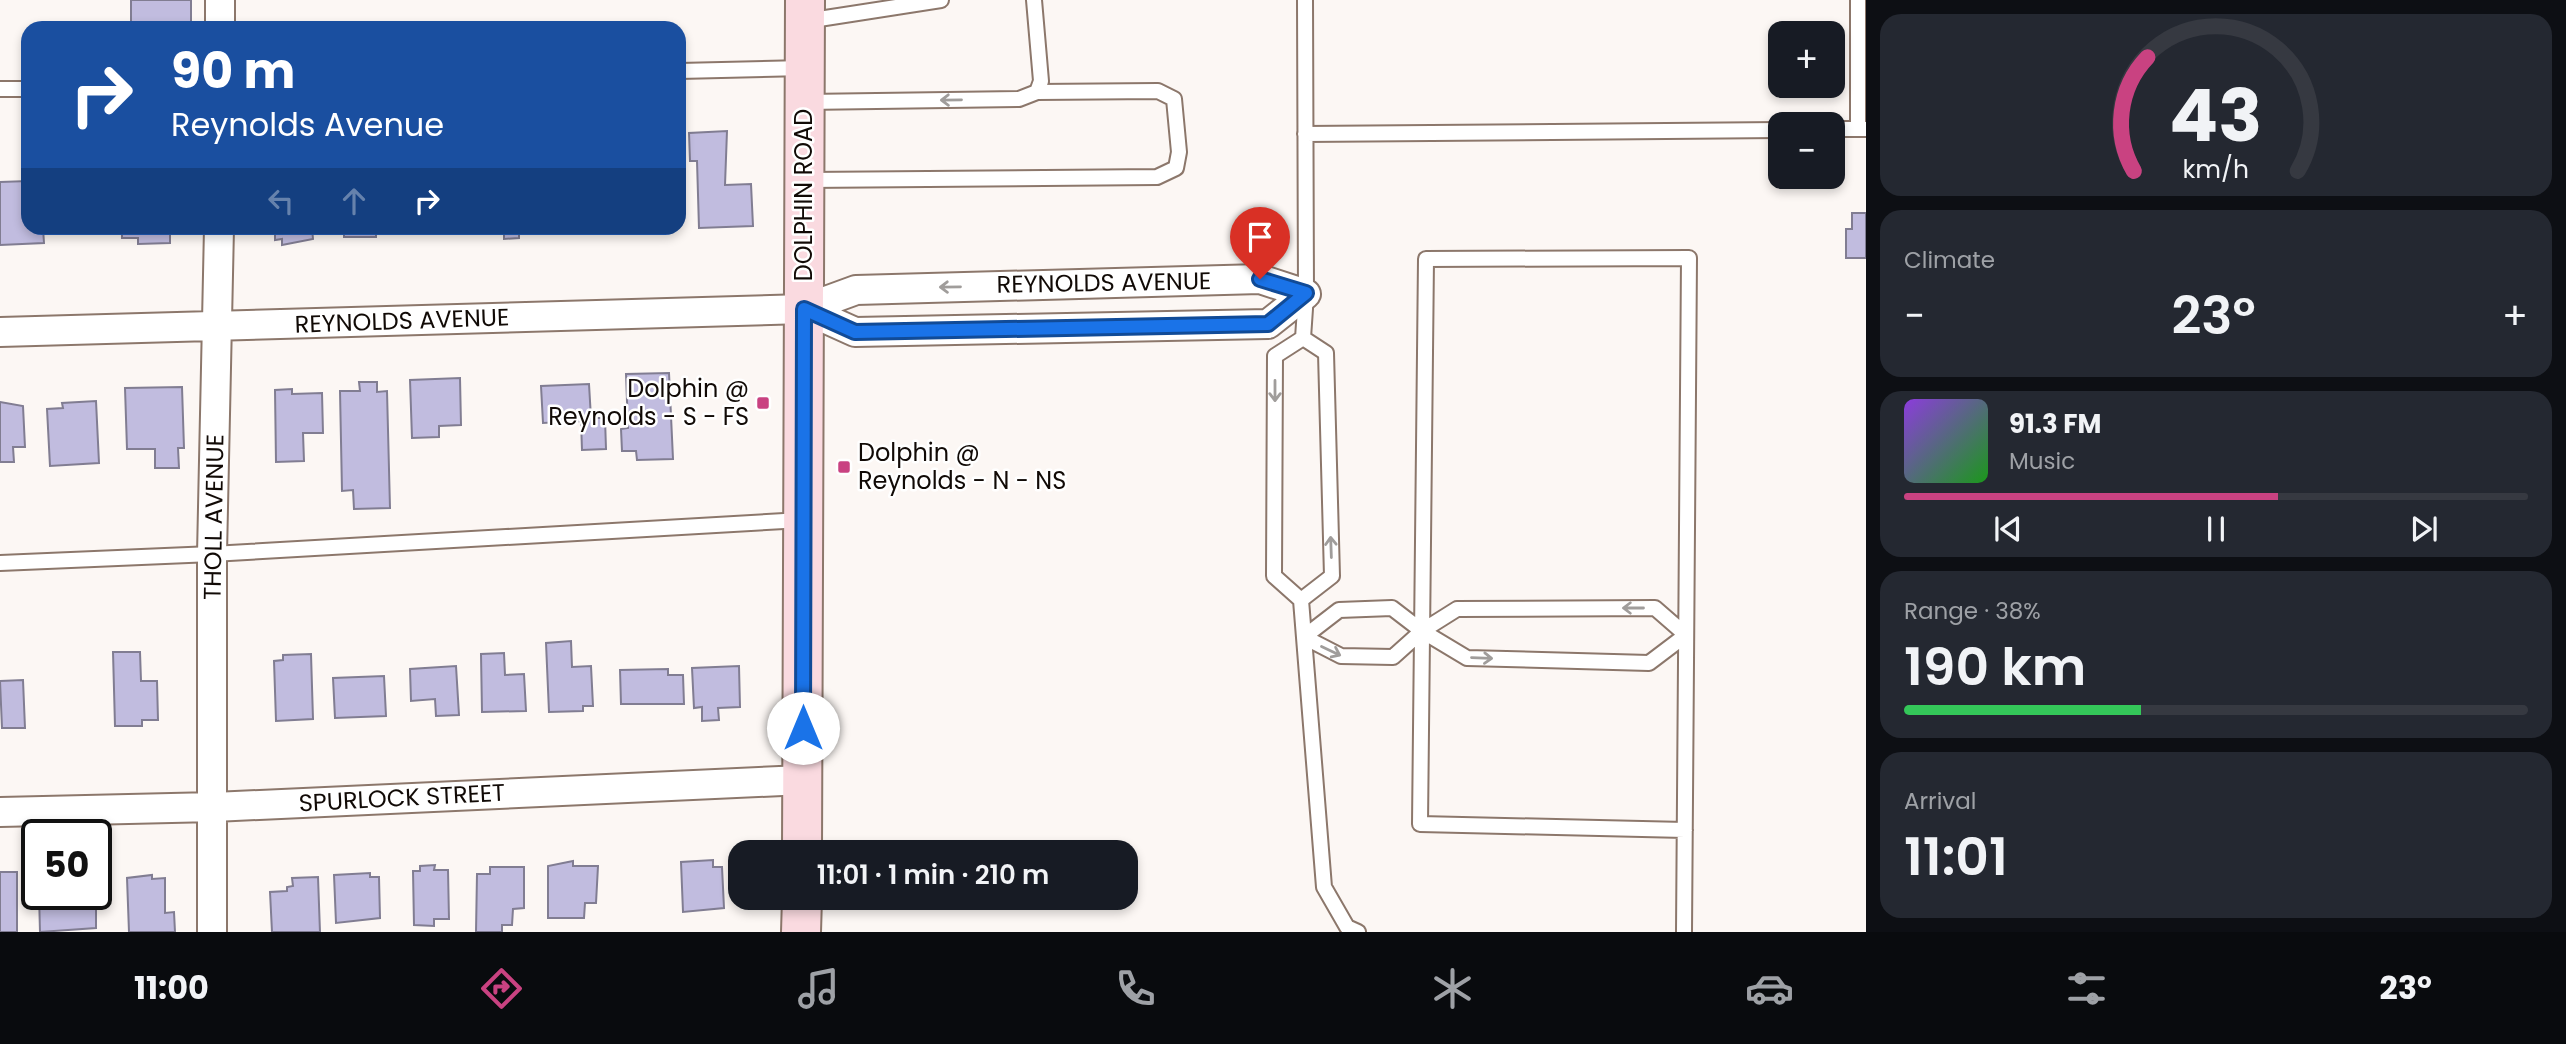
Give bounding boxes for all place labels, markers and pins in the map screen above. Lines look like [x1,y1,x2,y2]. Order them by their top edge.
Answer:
pin [1230,207,1290,279]
place label: Dolphin @ Reynolds - S - FS [548,372,749,433]
marker: Dolphin @ Reynolds - S - FS [755,395,771,411]
place label: Dolphin @ Reynolds - N - NS [858,436,1066,497]
marker: Dolphin @ Reynolds - N - NS [836,459,852,475]

